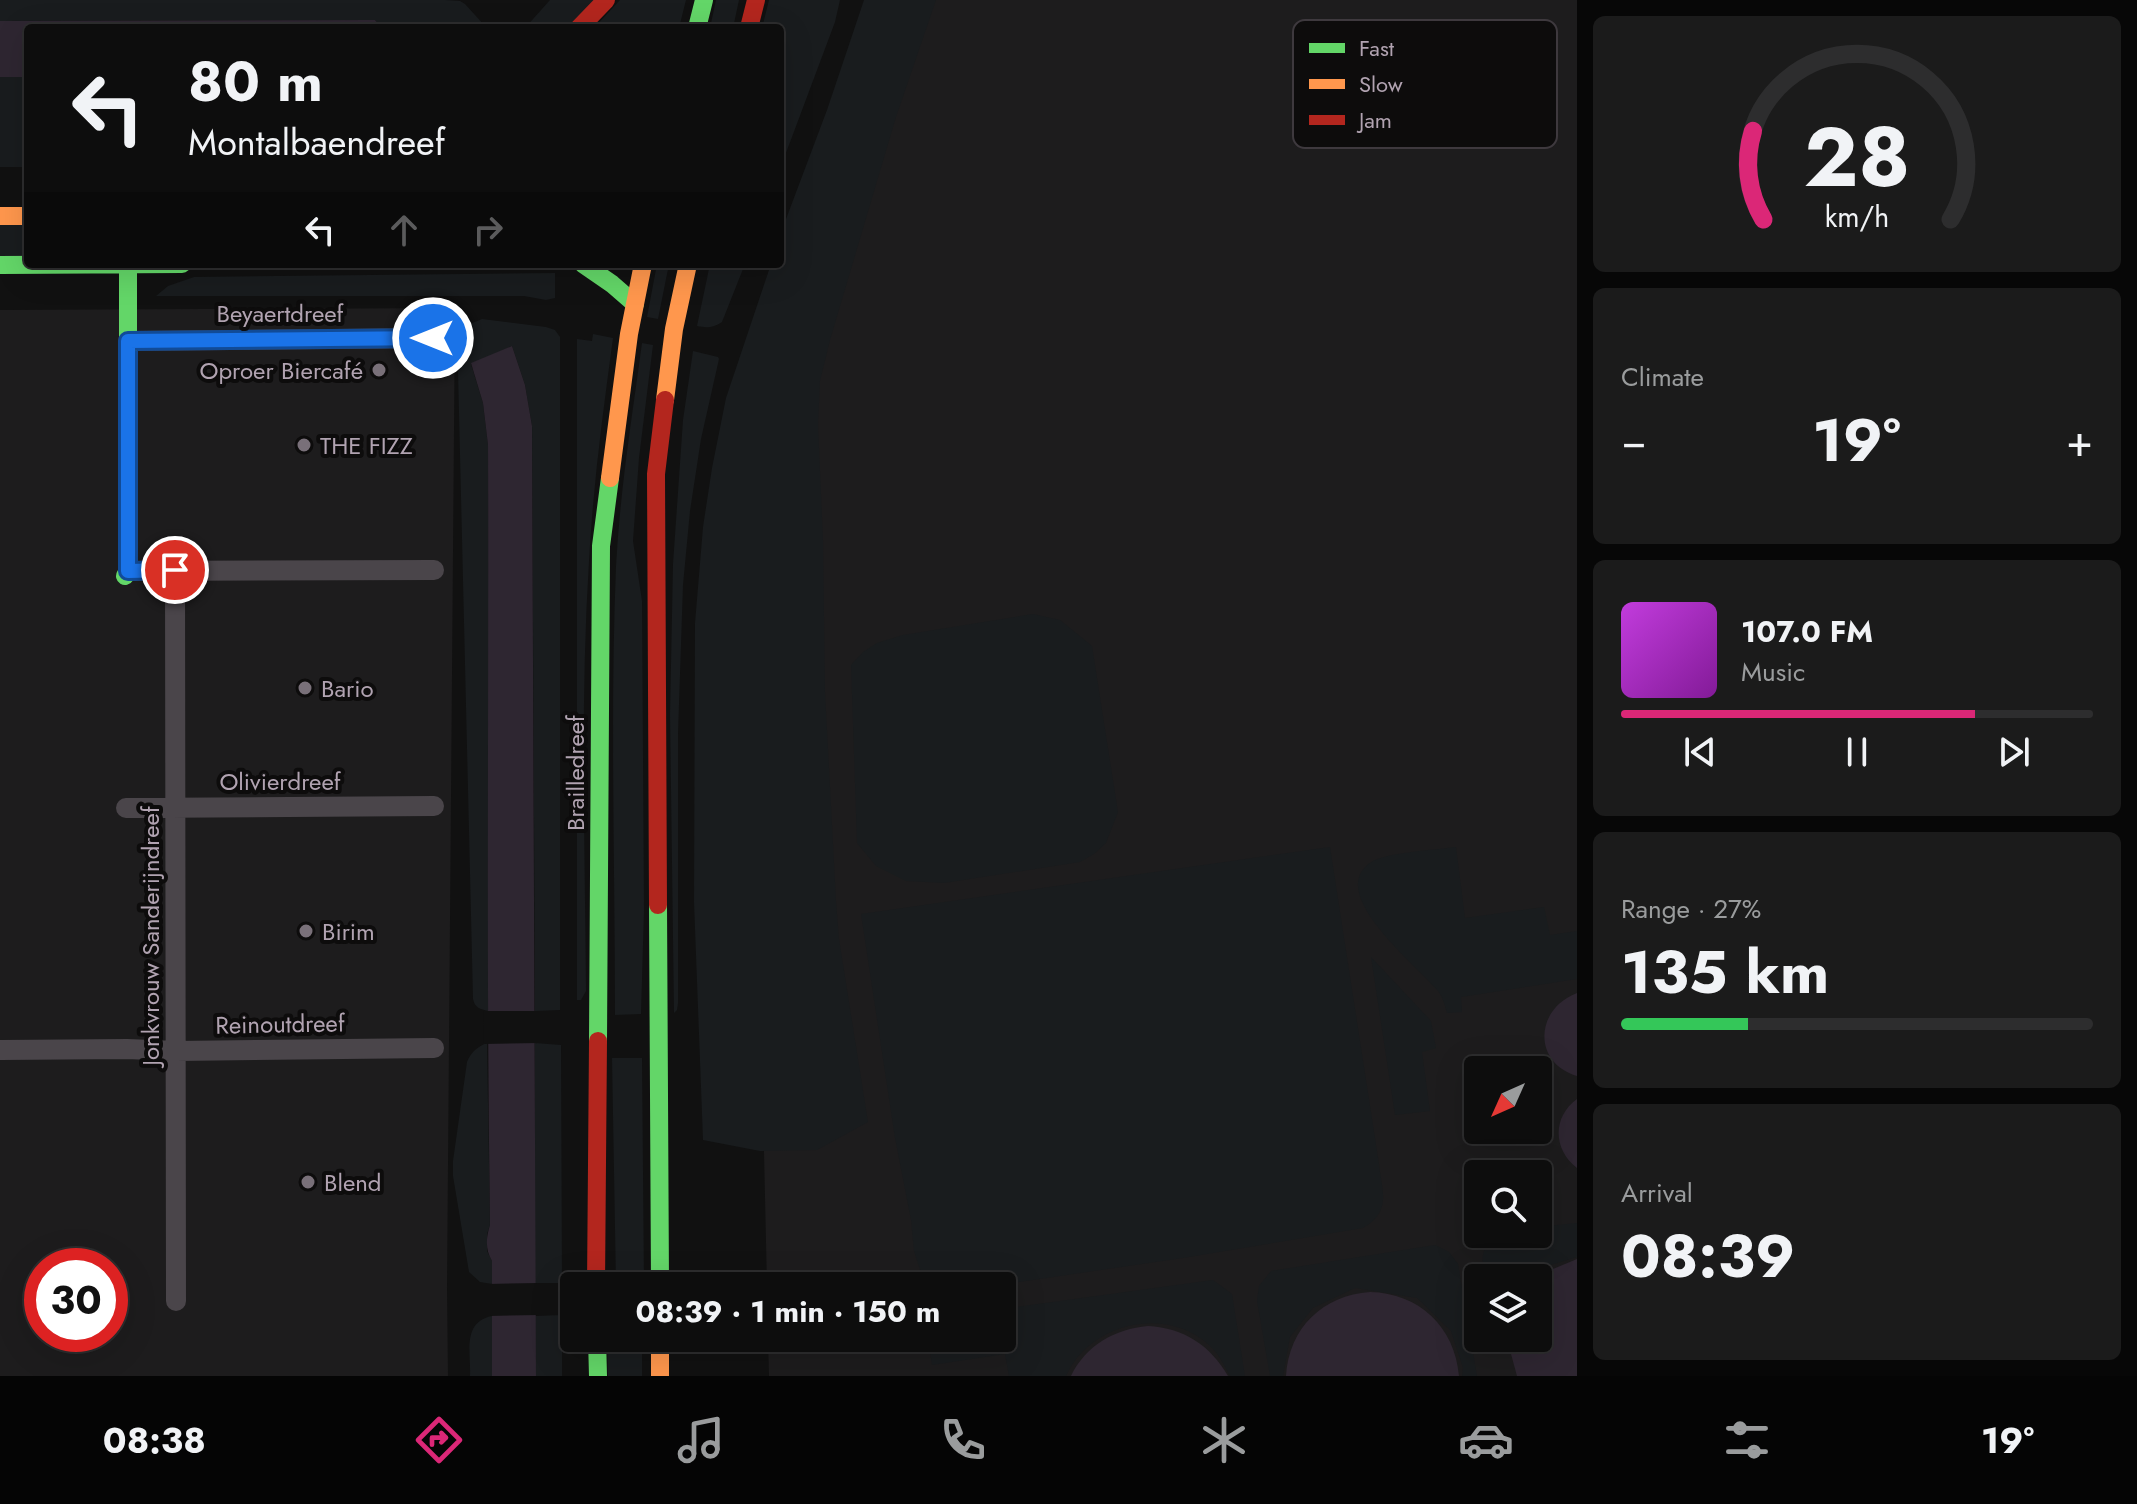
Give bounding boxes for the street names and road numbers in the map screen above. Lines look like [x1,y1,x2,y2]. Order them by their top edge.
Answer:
street label: Beyaertdreef [217,296,345,331]
street label: Brailledreef [558,714,593,831]
street label: Olivierdreef [219,764,342,799]
street label: Jonkvrouw Sanderijndreef [133,805,168,1069]
street label: Reinoutdreef [215,1005,346,1043]

